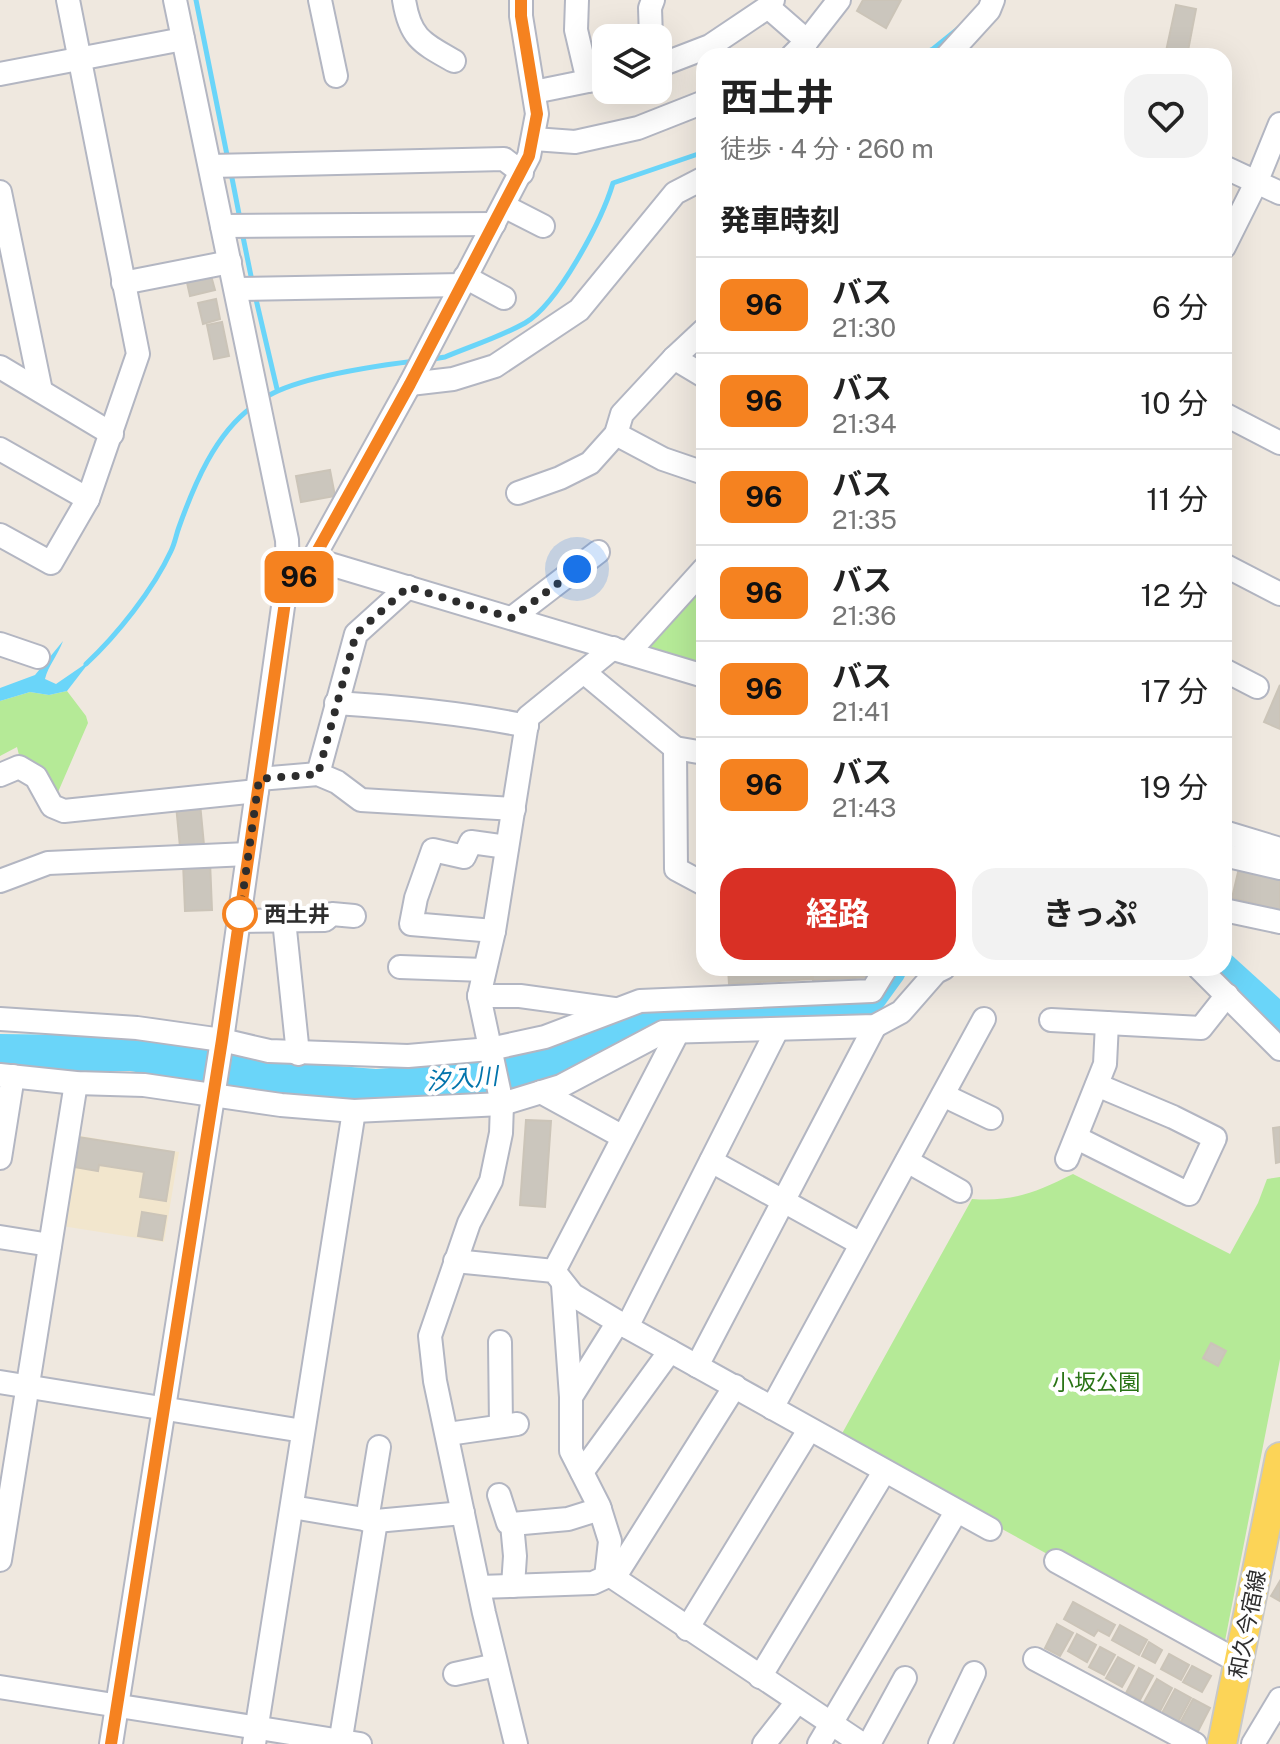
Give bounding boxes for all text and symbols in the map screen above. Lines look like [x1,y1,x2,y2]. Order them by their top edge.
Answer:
map controls [592,24,672,104]
button: layers [592,24,672,104]
button: heart [1124,74,1208,158]
text: 西土井 [720,75,834,120]
text: 徒歩 · 4 分 · 260 m [720,133,934,164]
text: 発車時刻 [720,202,840,238]
text: バス [832,274,892,310]
text: 96 [746,288,782,321]
text: 6 分 [1152,289,1208,325]
text: 21:30 [832,312,896,343]
text: バス [832,370,892,406]
text: 96 [746,384,782,417]
text: 10 分 [1140,385,1208,421]
text: 21:34 [832,408,897,439]
text: バス [832,466,892,502]
text: 96 [746,480,782,513]
text: 11 分 [1146,481,1208,517]
text: 21:35 [832,504,897,535]
your location [557,549,597,589]
line badge: 96 [263,551,335,603]
text: 96 [281,560,317,593]
text: バス [832,562,892,598]
text: 96 [746,576,782,609]
text: 12 分 [1141,577,1208,613]
text: 21:36 [832,600,896,631]
text: バス [832,658,892,694]
text: 96 [746,672,782,705]
text: 17 分 [1140,673,1208,709]
text: 21:41 [832,696,891,727]
text: バス [832,754,892,790]
text: 96 [746,768,782,801]
text: 19 分 [1140,769,1208,805]
text: 21:43 [832,792,897,823]
button: 経路 [720,868,956,960]
button: きっぷ [972,868,1208,960]
marker: 西土井 [223,897,257,931]
place label: 西土井 [264,901,330,927]
water label: 汐入川 [425,1061,502,1095]
park label: 小坂公園 [1052,1369,1140,1395]
street label: 和久今宿線 [1224,1568,1270,1680]

